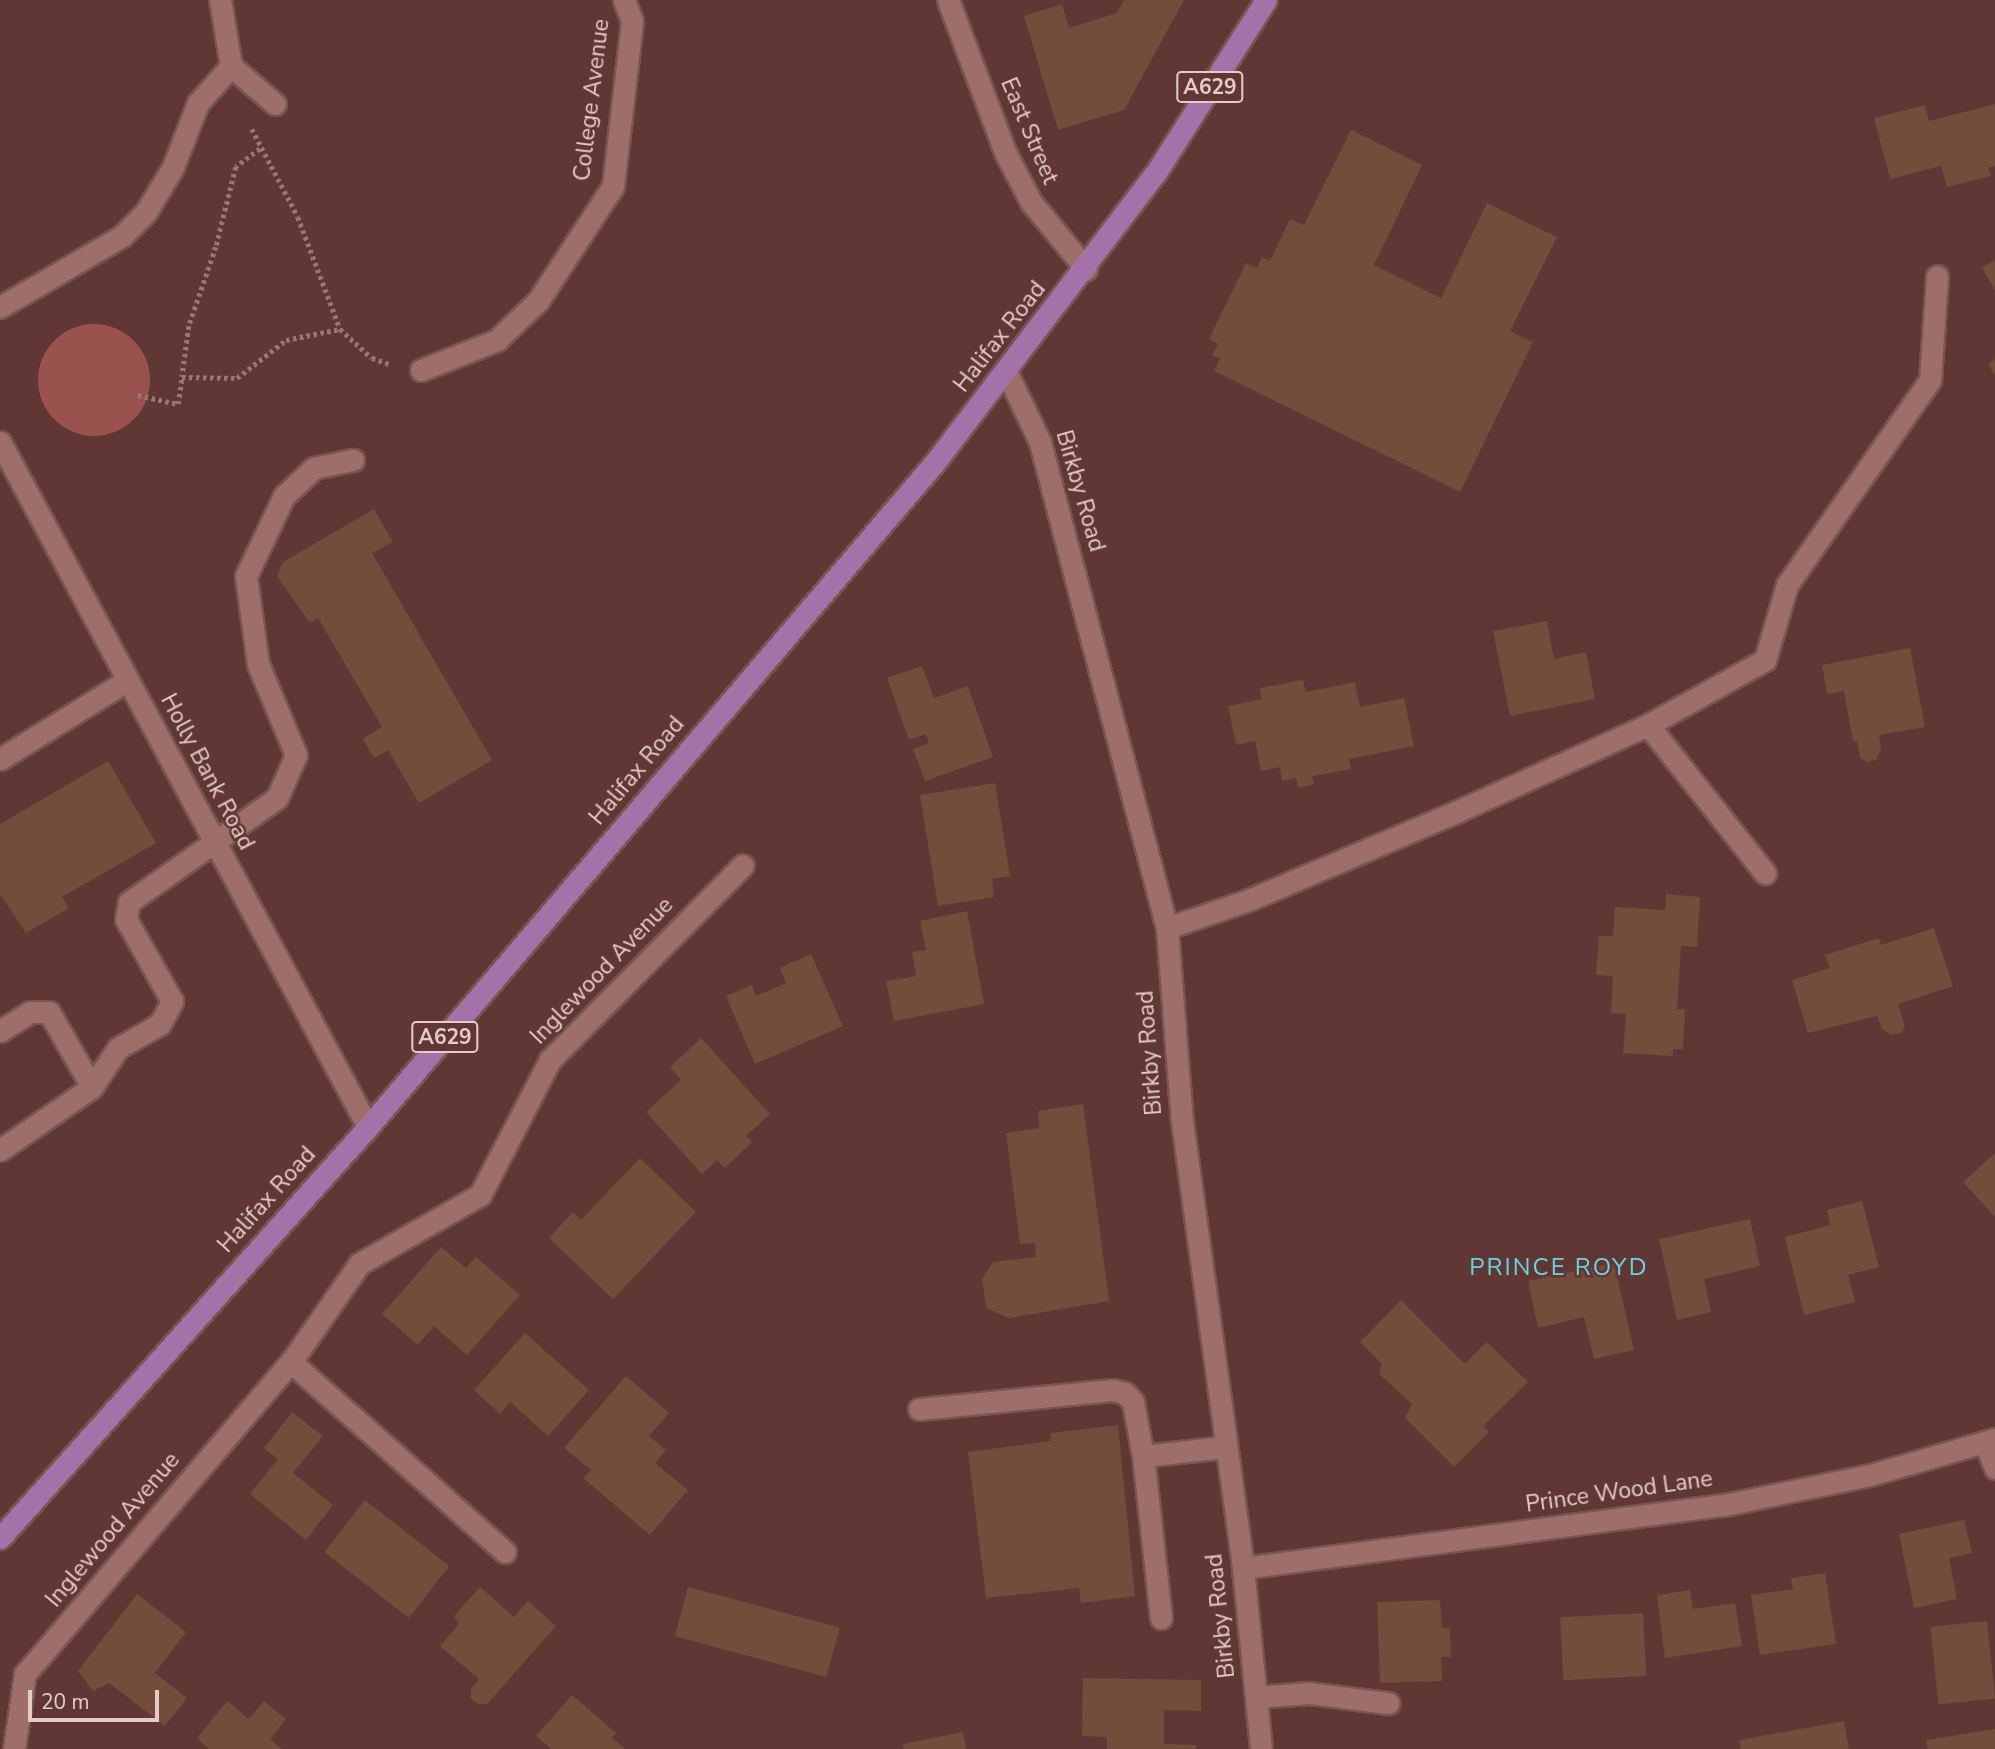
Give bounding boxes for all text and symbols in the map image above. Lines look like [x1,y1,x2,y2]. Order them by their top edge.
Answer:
street label: College Avenue [568,17,616,183]
road number: A629 [1175,70,1245,104]
street label: East Street [994,74,1064,188]
street label: Halifax Road [948,276,1052,398]
street label: Birkby Road [1049,427,1111,555]
street label: Holly Bank Road [154,689,260,855]
street label: Halifax Road [584,711,690,831]
street label: Inglewood Avenue [525,892,679,1050]
street label: Birkby Road [1132,990,1168,1116]
road number: A629 [410,1020,480,1054]
street label: Halifax Road [212,1141,322,1259]
district label: PRINCE ROYD [1471,1254,1647,1282]
street label: Inglewood Avenue [40,1447,186,1613]
street label: Prince Wood Lane [1524,1465,1714,1519]
street label: Birkby Road [1201,1552,1241,1680]
scale bar [32,1676,163,1720]
text: 20 m [41,1688,90,1716]

